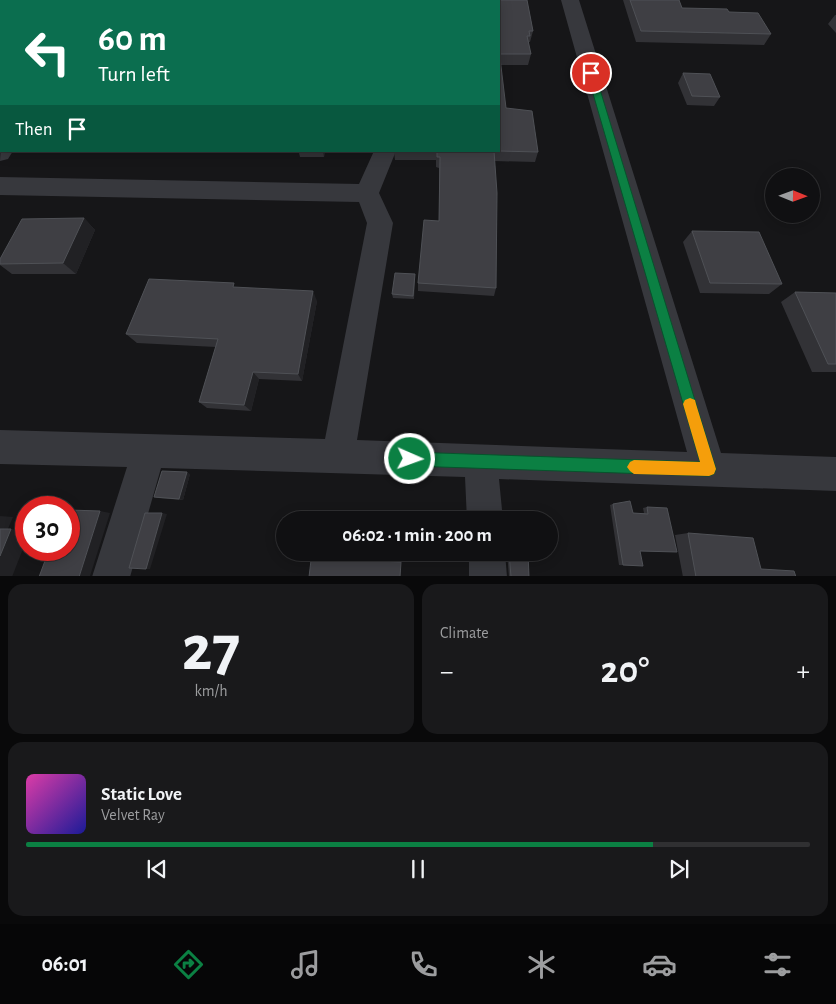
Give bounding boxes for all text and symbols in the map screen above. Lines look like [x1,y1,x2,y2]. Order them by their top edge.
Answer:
icon: left [15,20,80,85]
text: 60 m [98,22,167,57]
pin [570,52,612,94]
icon: arrive [577,59,605,87]
text: Turn left [98,63,170,85]
icon: arrive [63,115,91,143]
text: Then [15,120,53,139]
north arrow [765,168,820,222]
map controls [765,168,820,223]
position arrow [383,432,435,484]
speed limit sign: 30 [15,496,80,561]
text: 06:02 · 1 min · 200 m [342,526,492,545]
text: 27 [182,617,240,682]
text: Climate [440,625,489,641]
text: 20° [601,652,649,690]
text: − [440,658,453,686]
text: + [797,658,810,686]
text: km/h [194,683,228,699]
text: Static Love [101,785,182,804]
text: Velvet Ray [101,807,165,823]
icon: previous [143,855,171,883]
icon: pause [404,855,432,883]
icon: next [665,855,693,883]
icon: directions [171,947,206,982]
icon: music [288,947,323,982]
icon: phone [406,947,441,982]
icon: climate [524,947,559,982]
icon: car [642,947,677,982]
icon: filters [760,947,795,982]
text: 06:01 [41,953,88,975]

